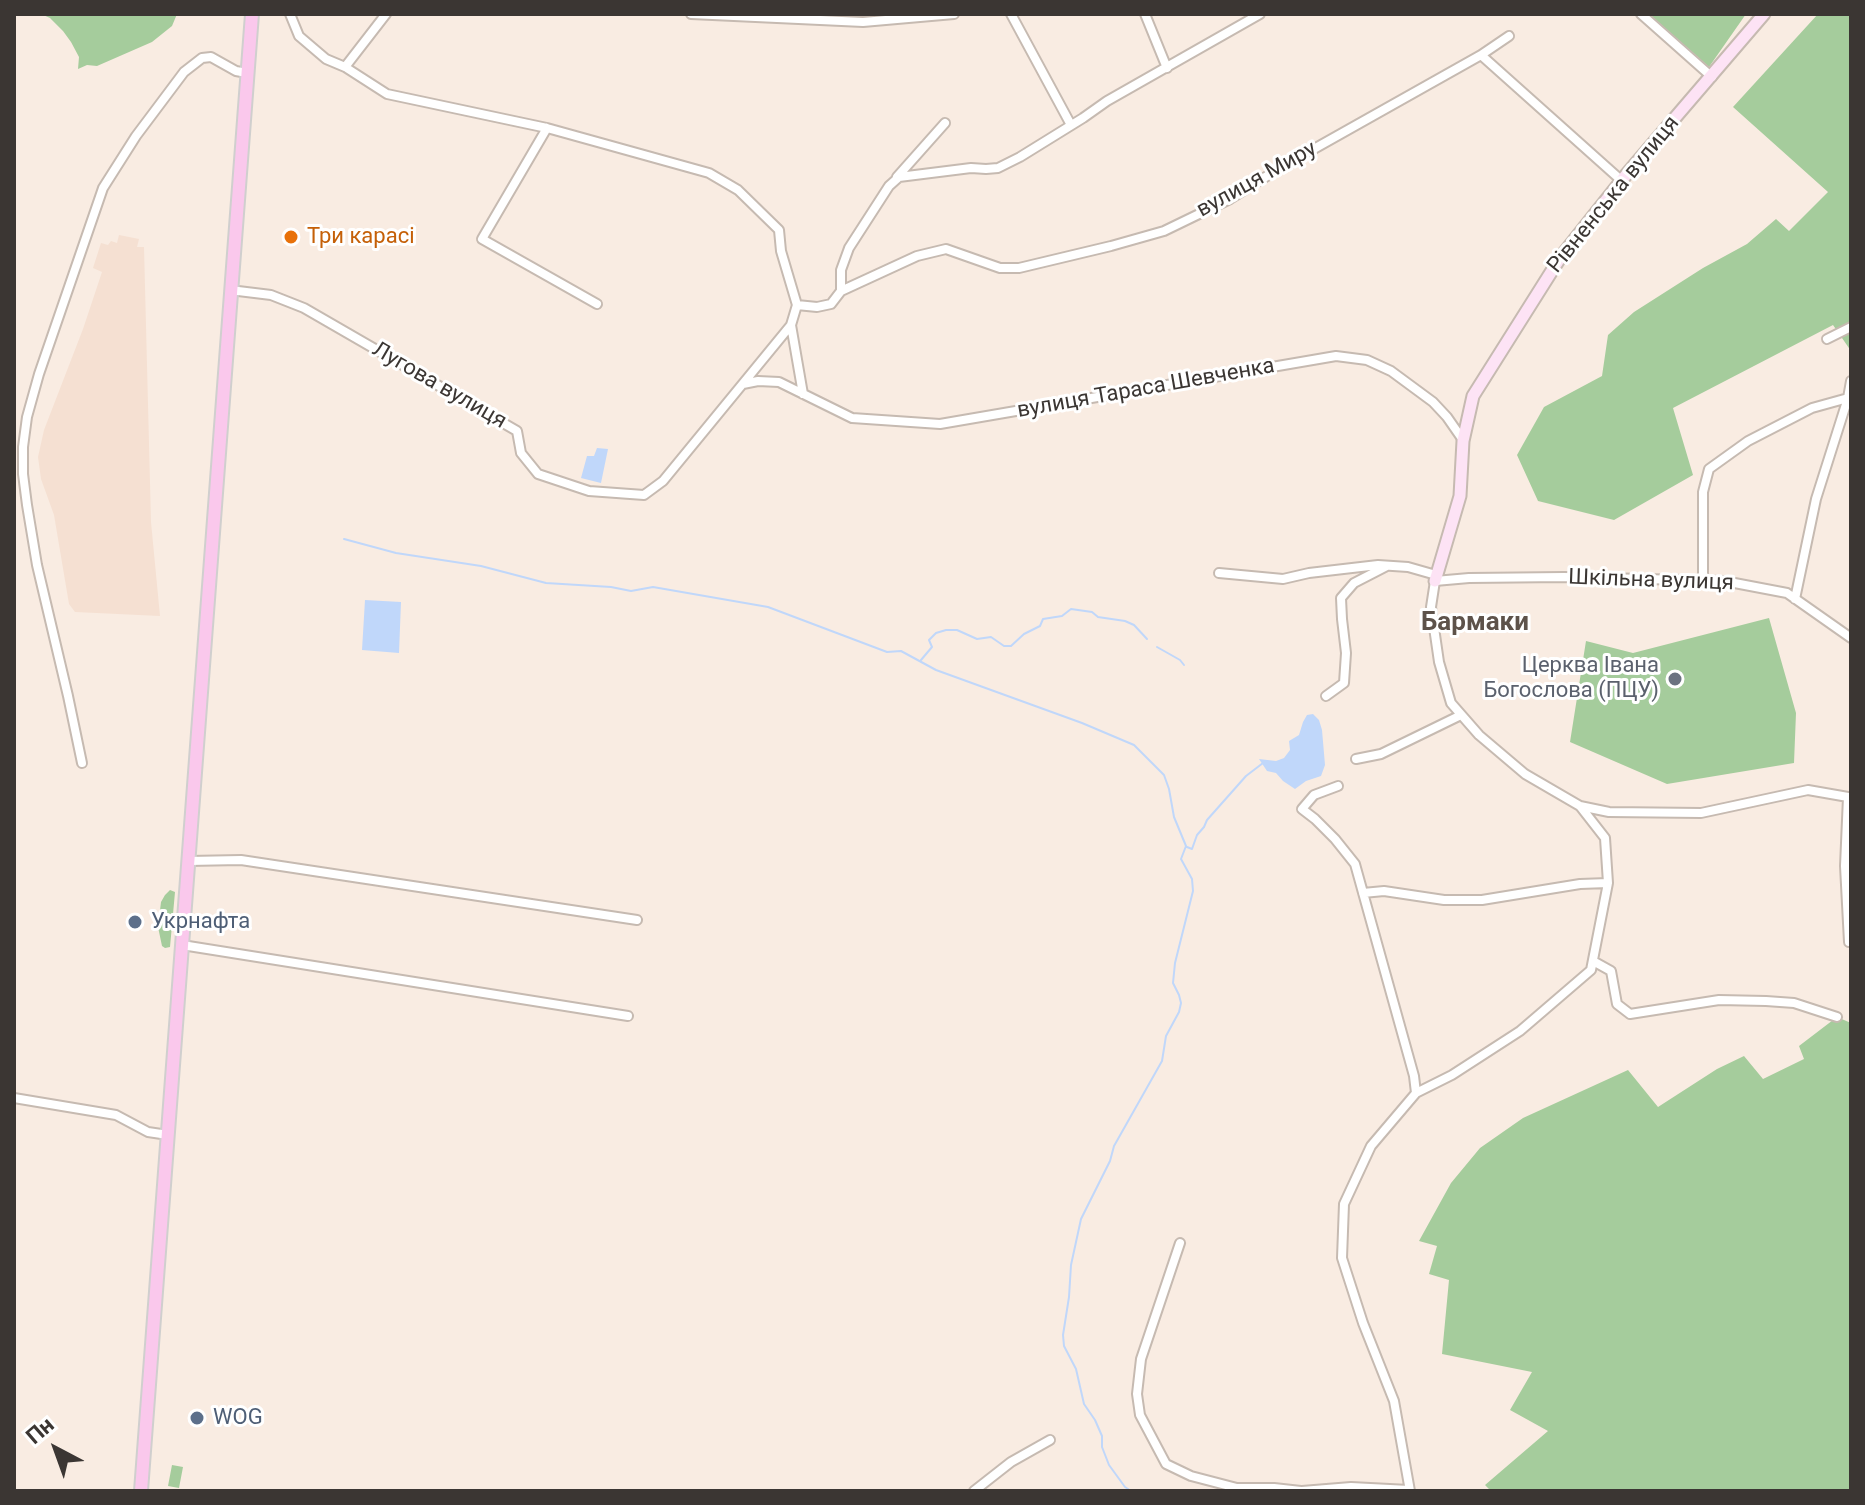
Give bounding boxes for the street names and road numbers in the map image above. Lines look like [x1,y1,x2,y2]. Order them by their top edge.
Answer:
street label: Рівненська вулиця [1542,111,1686,279]
street label: вулиця Миру [1192,136,1322,224]
street label: Лугова вулиця [367,337,511,435]
street label: вулиця Тараса Шевченка [1015,353,1277,425]
street label: Шкільна вулиця [1568,565,1734,597]

